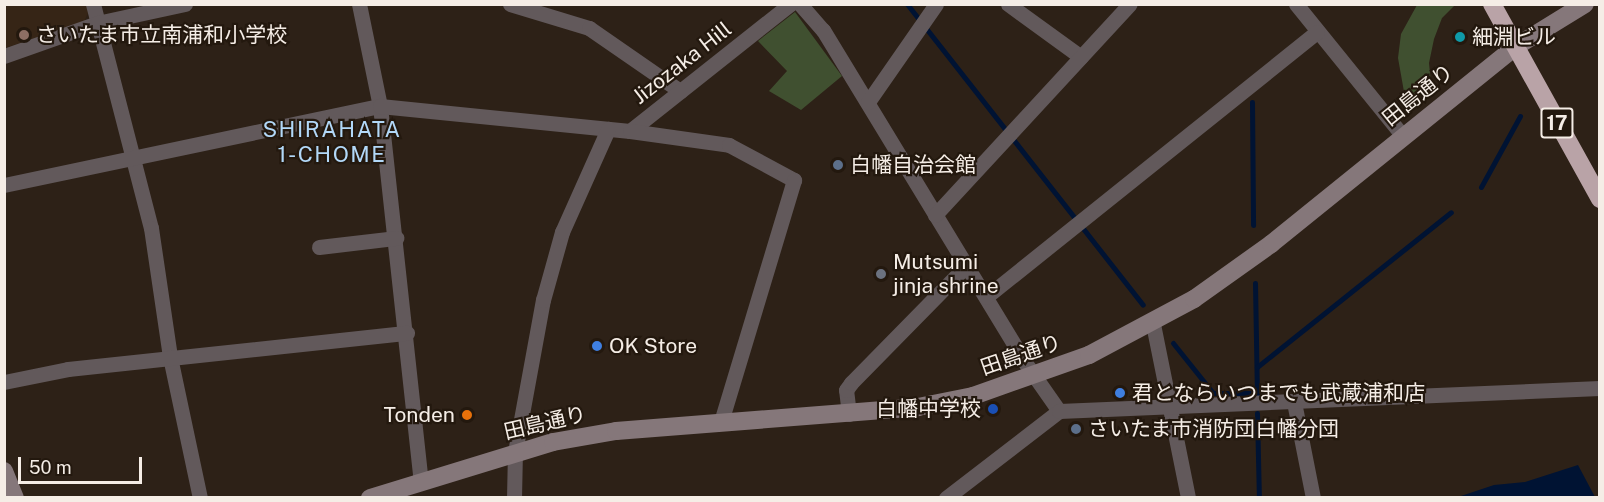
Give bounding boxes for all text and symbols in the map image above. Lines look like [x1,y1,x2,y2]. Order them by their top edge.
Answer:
street label: Jizozaka Hill [627,16,737,110]
place label: さいたま市立南浦和小学校 [36,22,288,48]
place label: 細淵ビル [1472,24,1556,50]
marker: さいたま市立南浦和小学校 [17,28,31,42]
marker: 細淵ビル [1453,30,1467,44]
street label: 田島通り [1377,59,1459,131]
road number: 17 [1539,106,1575,140]
district label: SHIRAHATA 1-CHOME [262,116,402,168]
place label: 白幡自治会館 [850,152,976,178]
marker: 白幡自治会館 [831,158,845,172]
place label: Mutsumi jinja shrine [893,249,999,299]
marker: Mutsumi jinja shrine [874,267,888,281]
street label: 田島通り [977,329,1065,381]
place label: OK Store [609,333,697,359]
marker: OK Store [590,339,604,353]
place label: 君とならいつまでも武蔵浦和店 [1132,380,1426,406]
marker: 君とならいつまでも武蔵浦和店 [1113,386,1127,400]
place label: 白幡中学校 [876,396,981,422]
street label: 田島通り [501,401,589,445]
place label: Tonden [383,402,455,428]
marker: 白幡中学校 [986,402,1000,416]
marker: Tonden [460,408,474,422]
place label: さいたま市消防団白幡分団 [1088,416,1340,442]
marker: さいたま市消防団白幡分団 [1069,422,1083,436]
scale bar [21,445,146,483]
text: 50 m [29,457,72,478]

